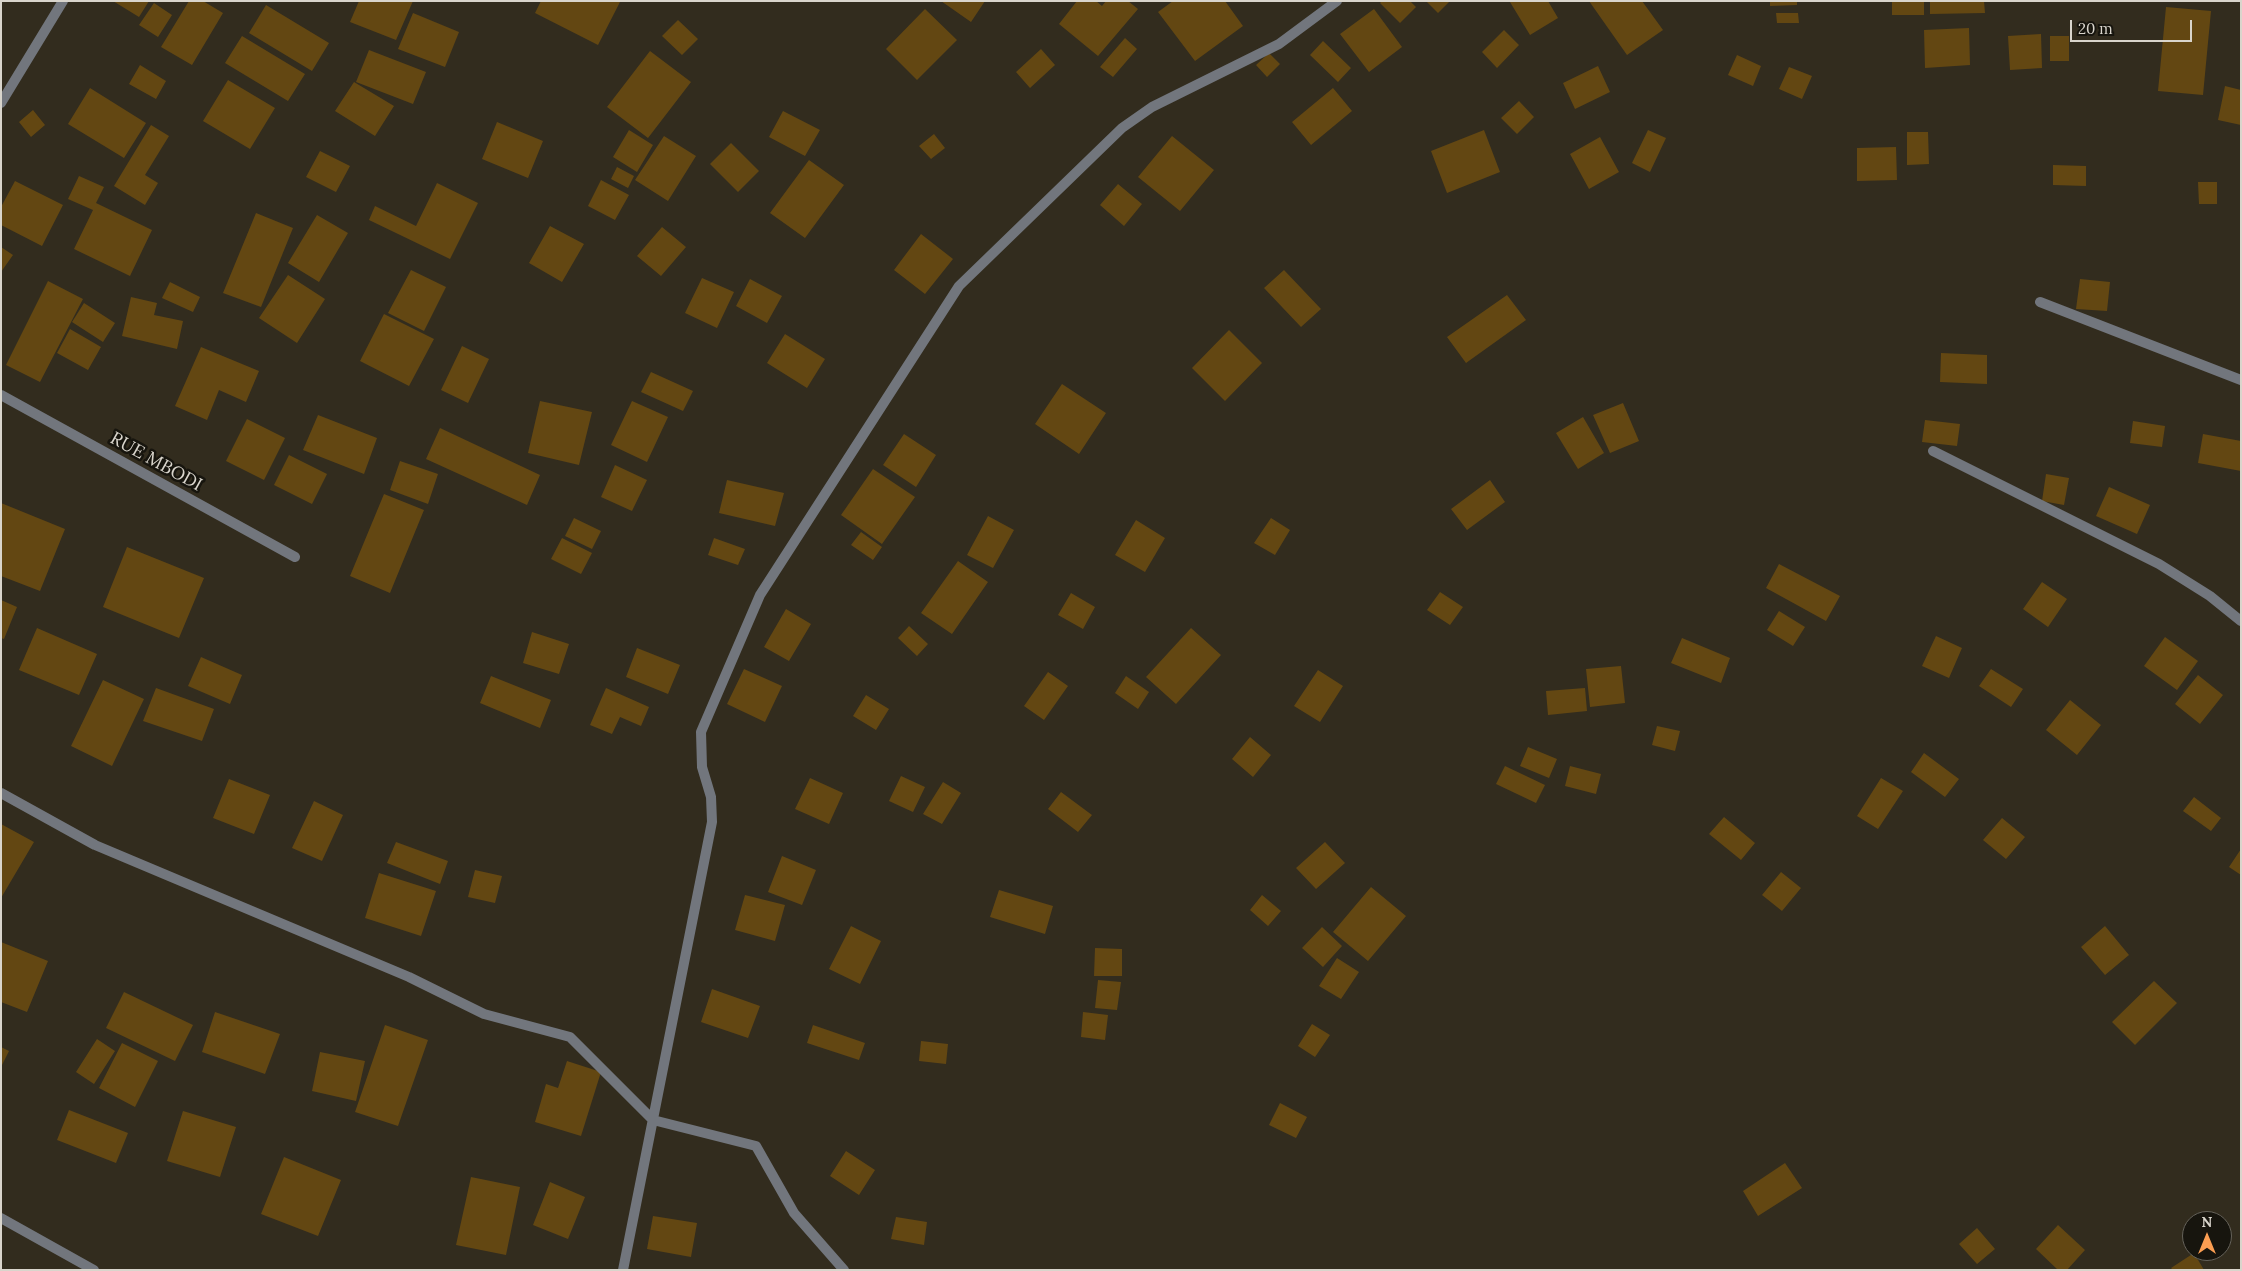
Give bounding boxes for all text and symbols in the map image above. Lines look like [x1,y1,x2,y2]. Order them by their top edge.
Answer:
scale bar [2072,10,2194,42]
text: 20 m [2078,19,2113,38]
street label: RUE MBODI [106,428,206,496]
north arrow [2182,1211,2232,1261]
text: N [2202,1213,2212,1231]

